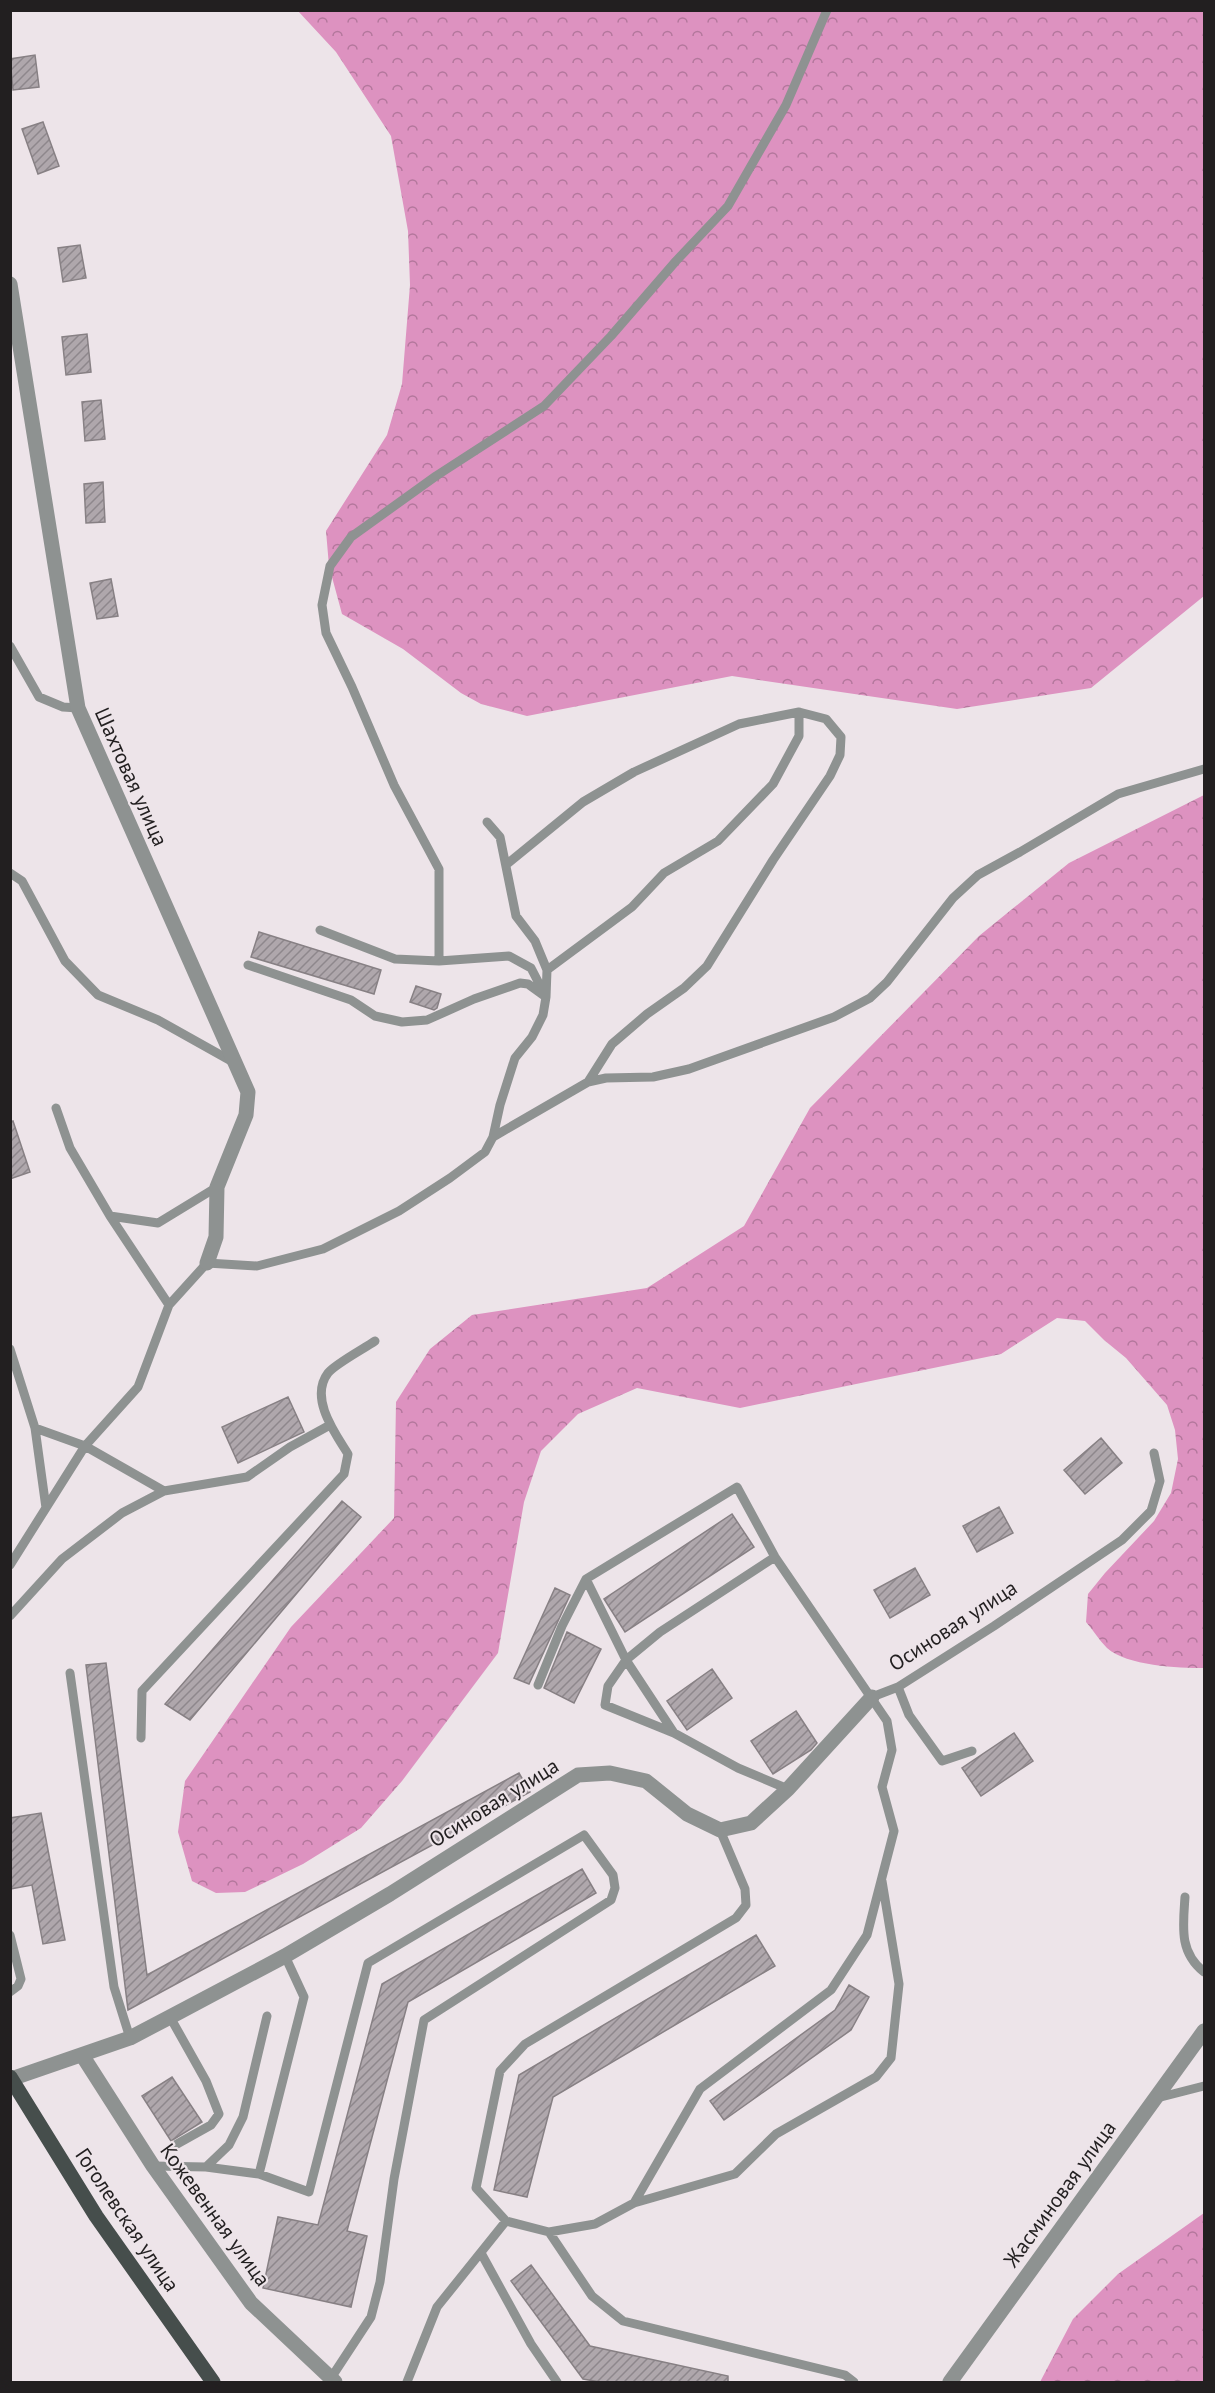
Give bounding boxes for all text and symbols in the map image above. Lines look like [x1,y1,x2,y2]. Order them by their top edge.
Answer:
street label: Шахтовая улица [89,703,174,850]
street label: Осиновая улица [883,1574,1022,1677]
street label: Осиновая улица [424,1752,564,1853]
street label: Жасминовая улица [997,2115,1122,2273]
street label: Кожевенная улица [154,2138,276,2291]
street label: Гоголевская улица [69,2143,185,2297]

